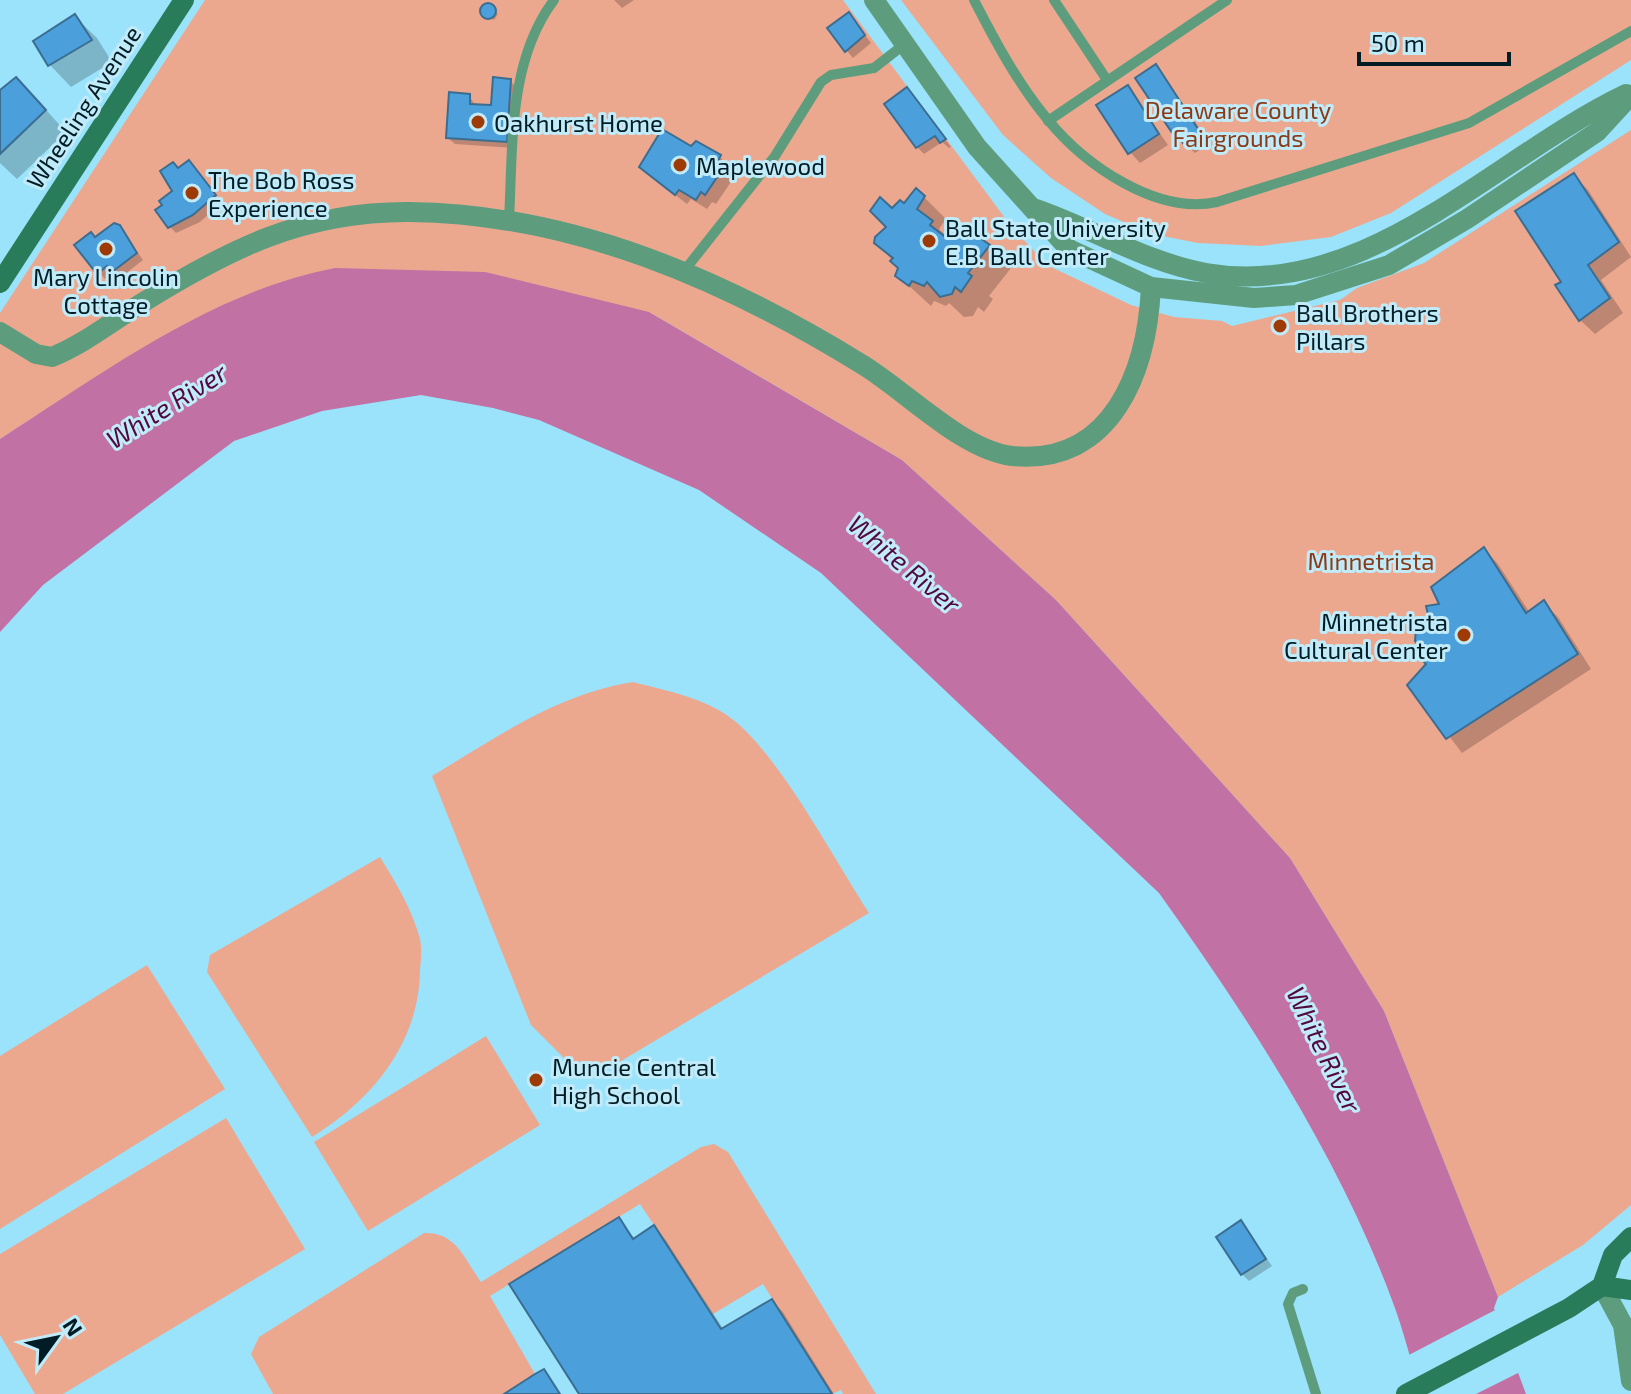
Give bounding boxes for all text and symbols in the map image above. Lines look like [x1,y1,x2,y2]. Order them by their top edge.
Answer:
scale bar [1359,16,1509,66]
street label: Wheeling Avenue [20,20,146,194]
text: 50 m [1371,28,1425,57]
park label: Delaware County Fairgrounds [1145,95,1331,152]
place label: Oakhurst Home [494,108,663,137]
marker: Oakhurst Home [469,113,487,131]
place label: Maplewood [696,151,825,180]
marker: Maplewood [671,156,689,174]
place label: The Bob Ross Experience [208,165,354,222]
marker: The Bob Ross Experience [183,184,201,202]
place label: Ball State University E.B. Ball Center [945,213,1166,270]
marker: Ball State University E.B. Ball Center [920,232,938,250]
marker: Mary Lincolin Cottage [97,240,115,258]
place label: Mary Lincolin Cottage [33,262,179,319]
place label: Ball Brothers Pillars [1296,298,1439,355]
marker: Ball Brothers Pillars [1271,317,1289,335]
water label: White River [100,355,232,454]
water label: White River [843,507,968,619]
park label: Minnetrista [1307,546,1435,575]
place label: Minnetrista Cultural Center [1284,607,1448,664]
marker: Minnetrista Cultural Center [1455,626,1473,644]
water label: White River [1281,981,1369,1118]
place label: Muncie Central High School [552,1052,716,1109]
marker: Muncie Central High School [527,1071,545,1089]
north arrow [16,1298,96,1378]
text: N [58,1313,89,1340]

